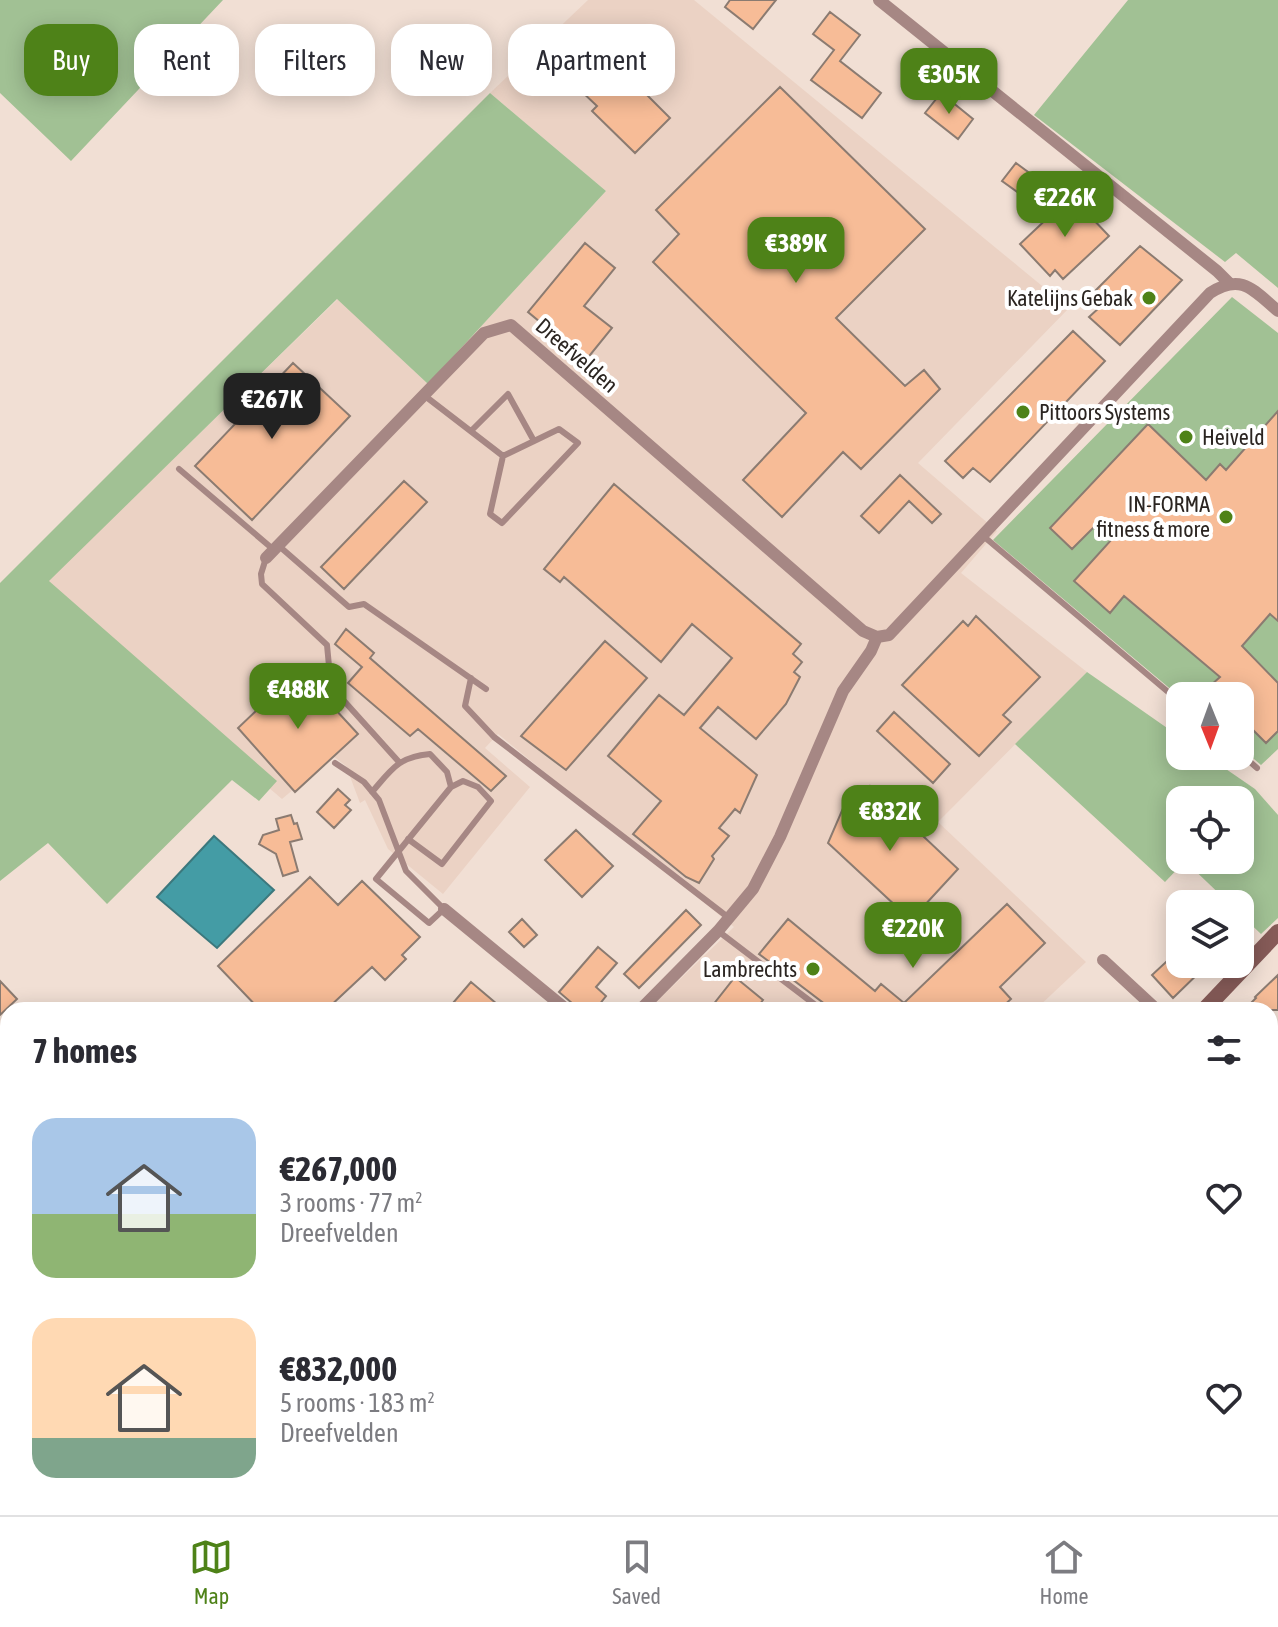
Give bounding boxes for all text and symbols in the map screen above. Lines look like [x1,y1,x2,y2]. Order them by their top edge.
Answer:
chip: Buy [24,24,118,96]
chip: Rent [134,24,239,96]
chip: Filters [255,24,375,96]
chip: New [391,24,492,96]
chip: Apartment [508,24,675,96]
pin: €305K [893,48,1005,116]
text: €305K [918,59,980,89]
pin: €226K [1009,171,1121,239]
text: €226K [1034,182,1096,212]
pin: €389K [740,217,852,285]
text: €389K [765,228,827,258]
place label: Katelijns Gebak [1007,285,1133,311]
marker: Katelijns Gebak [1140,289,1158,307]
street label: Dreefvelden [531,312,623,398]
pin: €267K [216,373,328,441]
text: €267K [241,384,303,414]
place label: Pittoors Systems [1039,399,1171,425]
marker: Pittoors Systems [1014,403,1032,421]
place label: Heiveld [1202,424,1265,450]
marker: Heiveld [1177,428,1195,446]
place label: IN-FORMA fitness & more [1096,491,1210,542]
marker: IN-FORMA fitness & more [1217,508,1235,526]
pin: €488K [242,663,354,731]
text: €488K [267,674,329,704]
north arrow [1166,682,1254,770]
map controls [1166,682,1254,978]
pin: €832K [834,785,946,853]
button: locate [1166,786,1254,874]
text: €832K [859,796,921,826]
button: layers [1166,890,1254,978]
pin: €220K [857,902,969,970]
text: €220K [882,913,944,943]
place label: Lambrechts [703,956,797,982]
marker: Lambrechts [804,960,822,978]
icon: filters [1202,1028,1246,1072]
text: 7 homes [32,1031,137,1070]
text: €267,000 [280,1149,397,1188]
icon: home [96,1150,192,1246]
icon: heart [1202,1176,1246,1220]
text: 3 rooms · 77 m² [280,1188,422,1218]
text: Dreefvelden [280,1218,399,1248]
text: €832,000 [280,1349,397,1388]
icon: home [96,1350,192,1446]
icon: heart [1202,1376,1246,1420]
text: 5 rooms · 183 m² [280,1388,435,1418]
text: Dreefvelden [280,1418,399,1448]
tab: Map [189,1535,233,1609]
tab: Saved [612,1535,661,1609]
tab: Home [1040,1535,1089,1609]

